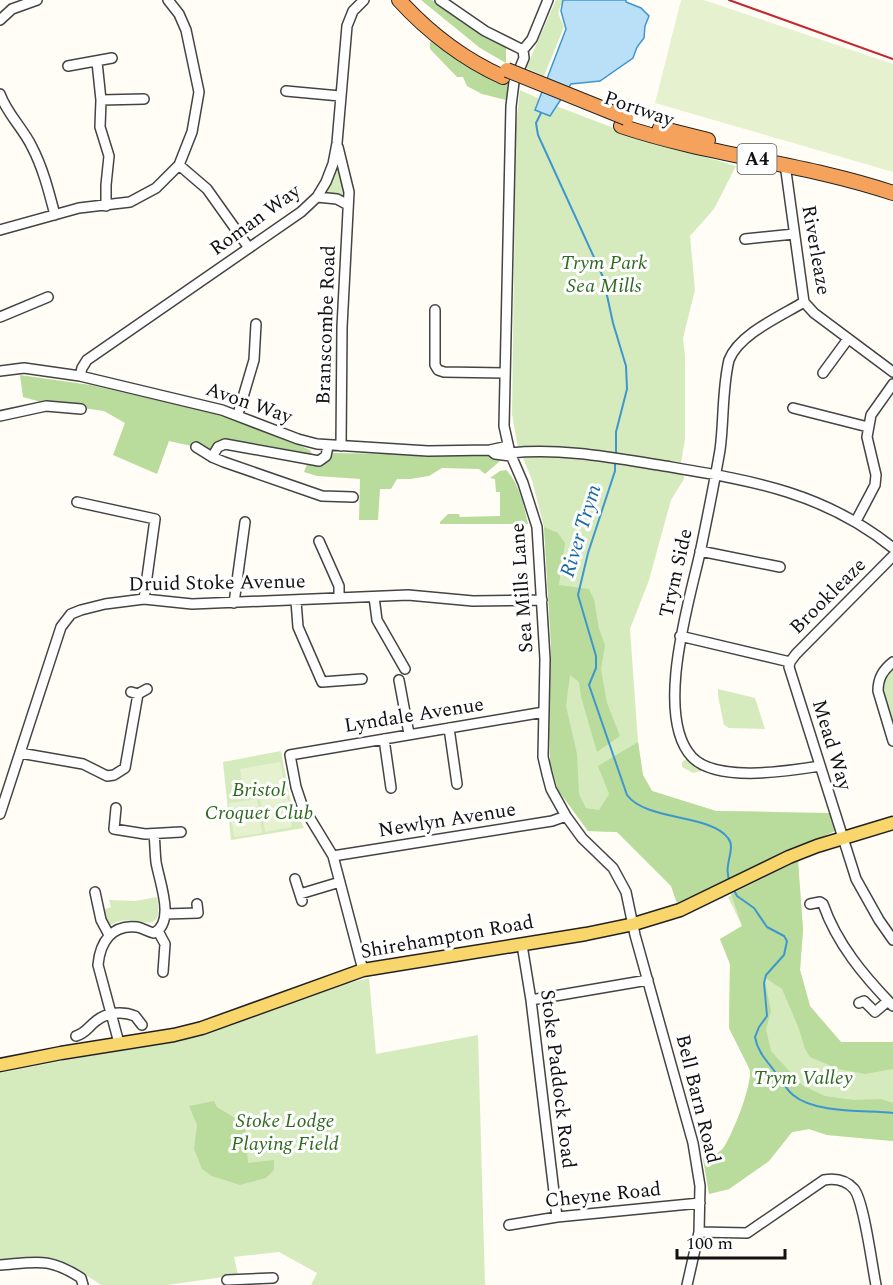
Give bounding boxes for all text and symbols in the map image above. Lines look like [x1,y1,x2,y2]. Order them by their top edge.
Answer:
street label: Portway [600,83,679,135]
road number: A4 [738,144,777,174]
street label: Roman Way [203,176,308,263]
street label: Riverleaze [793,203,839,297]
street label: Branscombe Road [308,245,344,405]
park label: Trym Park Sea Mills [561,248,648,301]
street label: Avon Way [202,374,298,432]
water label: River Trym [552,481,610,581]
street label: Sea Mills Lane [502,522,542,654]
street label: Trym Side [651,526,701,620]
street label: Brookleaze [783,551,873,641]
street label: Druid Stoke Avenue [128,566,306,600]
street label: Lyndale Avenue [342,689,486,741]
street label: Mead Way [804,696,860,795]
park label: Bristol Croquet Club [205,775,313,828]
street label: Newlyn Avenue [376,794,518,846]
street label: Shirehampton Road [358,907,536,967]
street label: Stoke Paddock Road [532,988,584,1170]
street label: Bell Barn Road [667,1031,729,1167]
park label: Trym Valley [753,1063,853,1093]
park label: Stoke Lodge Playing Field [231,1106,339,1159]
street label: Cheyne Road [543,1174,663,1216]
scale bar [677,1222,785,1260]
text: 100 m [686,1230,733,1257]

